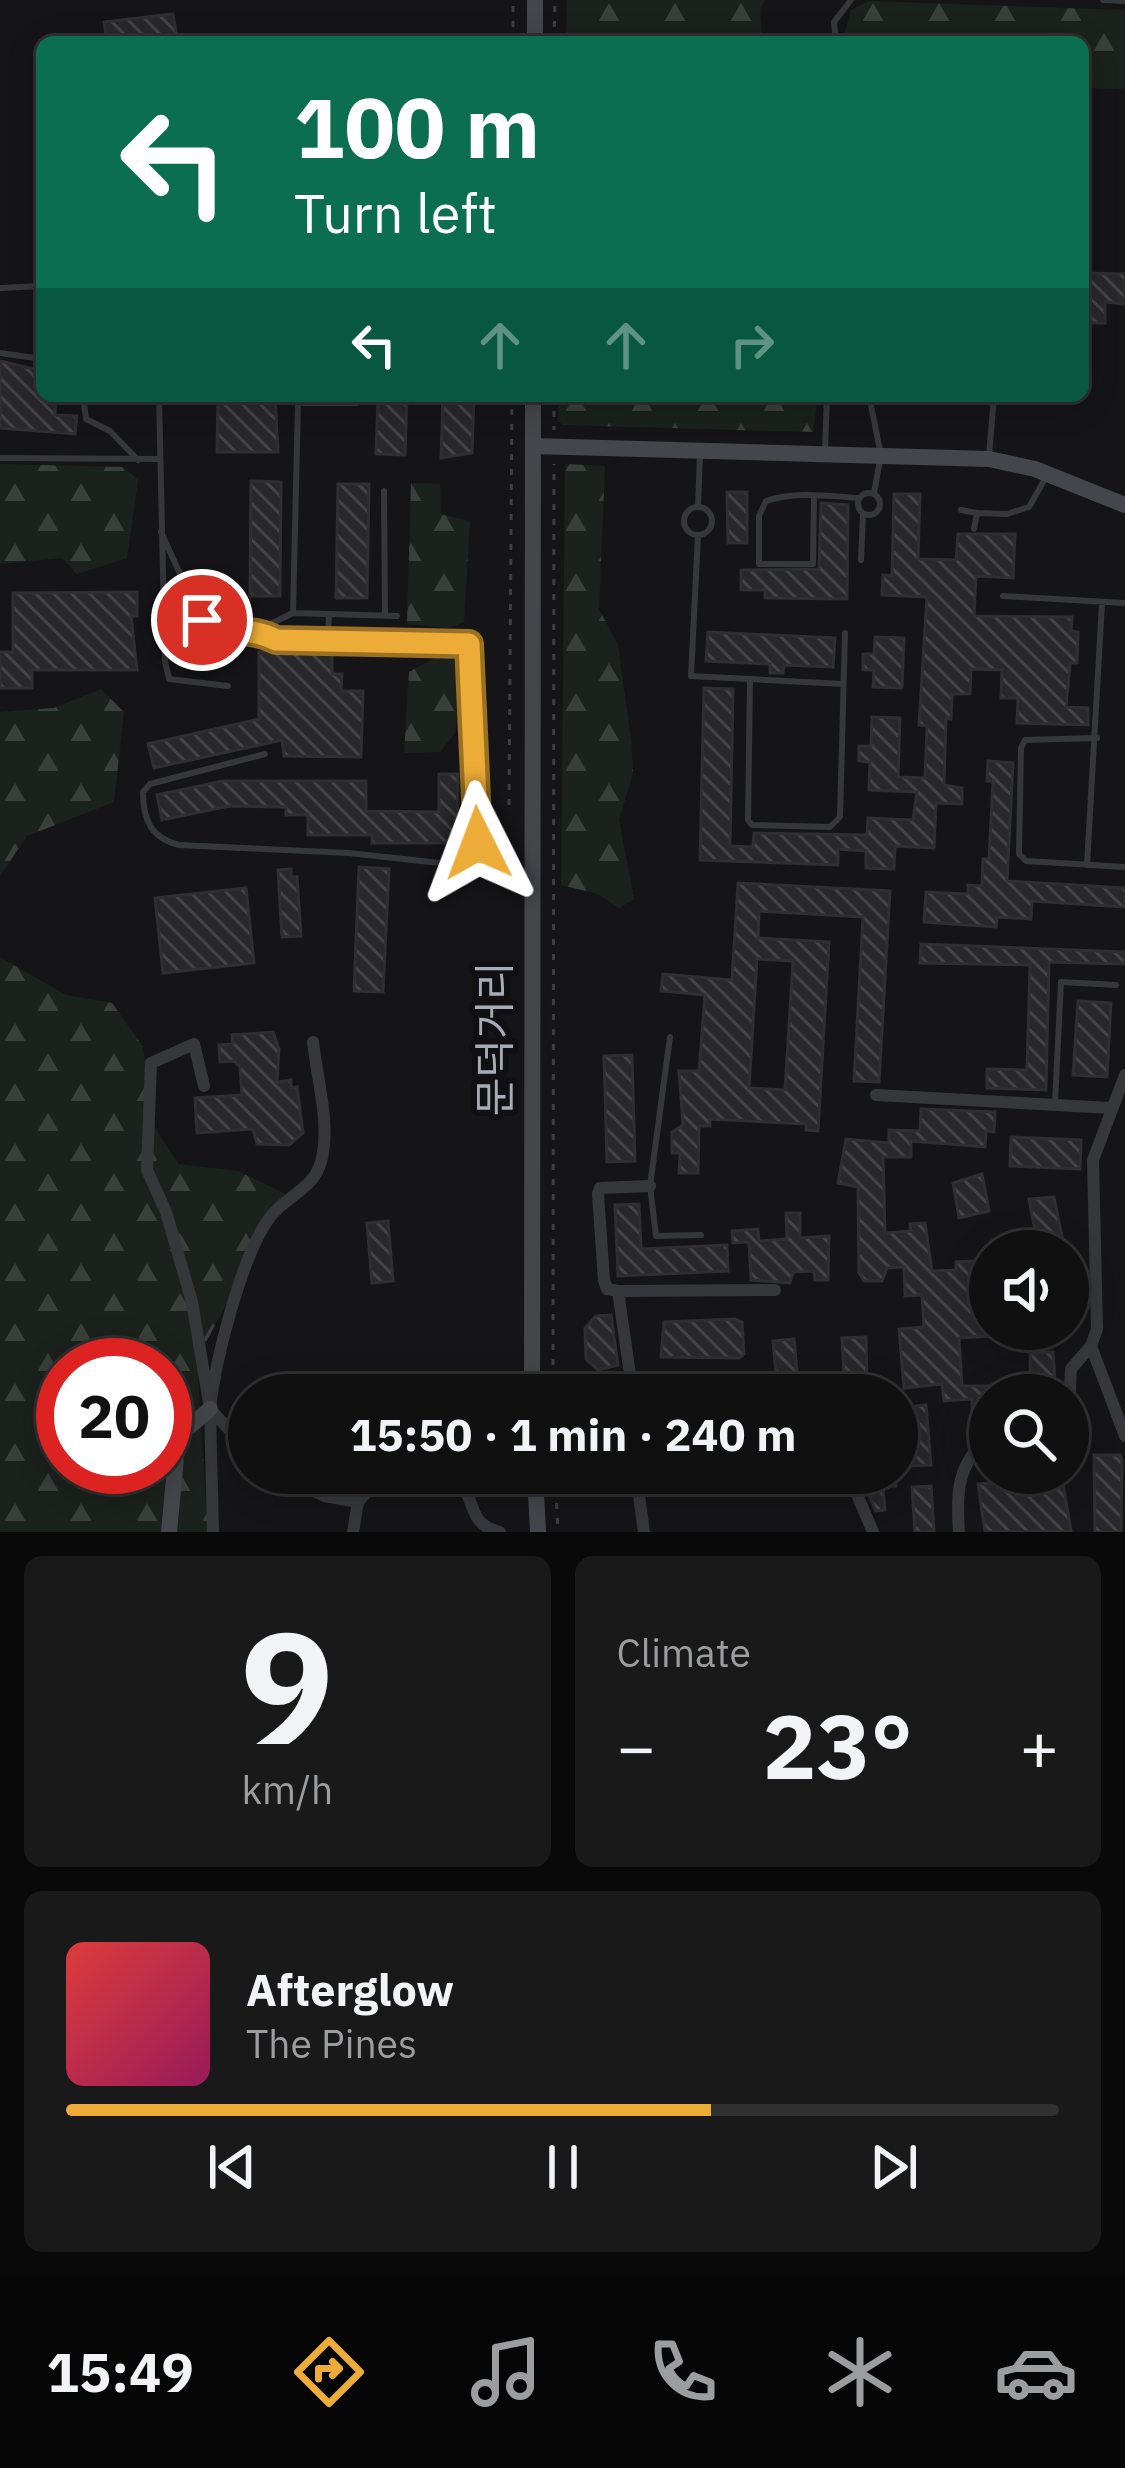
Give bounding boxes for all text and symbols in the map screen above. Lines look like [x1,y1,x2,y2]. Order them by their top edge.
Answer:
text: 100 m [294,72,540,181]
icon: left [96,84,252,240]
text: Turn left [294,178,497,248]
icon: left [341,312,407,378]
icon: ahead [467,312,533,378]
icon: ahead [593,312,659,378]
icon: right [719,312,785,378]
pin [151,569,253,671]
icon: arrive [169,587,235,653]
position arrow [415,780,541,906]
street label: 문덕거리 [467,962,522,1116]
map controls [969,1230,1089,1494]
button: sound [969,1230,1089,1350]
speed limit sign: 20 [36,1338,192,1494]
button: search [969,1374,1089,1494]
text: 15:50 · 1 min · 240 m [350,1405,796,1463]
text: 9 [240,1584,334,1787]
text: Climate [617,1627,751,1678]
text: 23° [763,1687,913,1804]
text: − [617,1703,656,1789]
text: + [1019,1703,1059,1789]
text: km/h [241,1764,333,1815]
text: Afterglow [246,1960,454,2018]
text: The Pines [246,2018,417,2069]
icon: previous [199,2134,265,2200]
icon: pause [530,2134,596,2200]
icon: next [861,2134,927,2200]
icon: directions [287,2330,371,2414]
icon: music [464,2330,548,2414]
icon: phone [641,2330,725,2414]
icon: climate [818,2330,902,2414]
icon: car [994,2330,1078,2414]
text: 15:49 [46,2337,194,2407]

